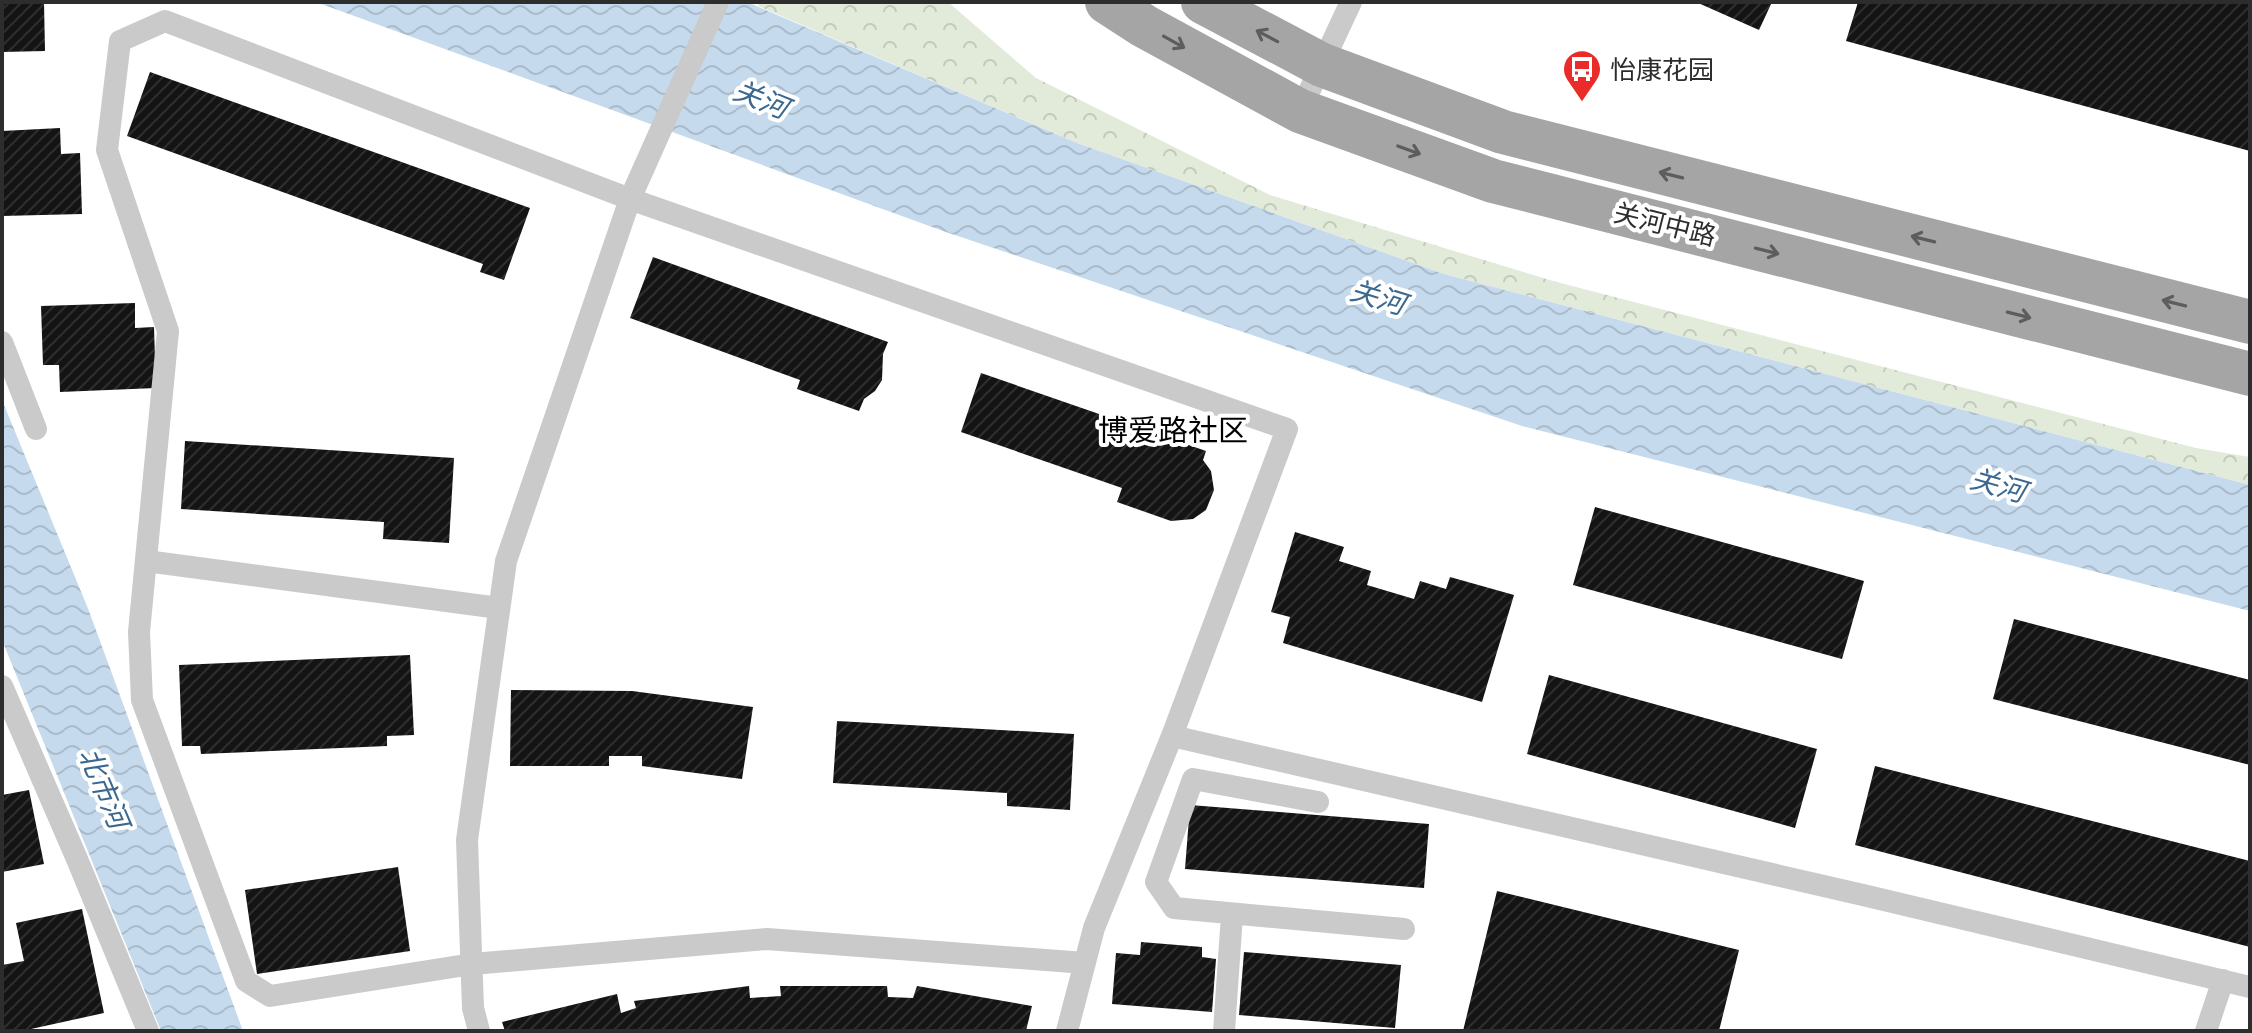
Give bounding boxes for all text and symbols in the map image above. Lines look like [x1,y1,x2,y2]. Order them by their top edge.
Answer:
one-way arrow [1256,28,1279,44]
one-way arrow [1161,35,1185,50]
bus stop icon: 怡康花园 [1561,48,1603,103]
place label: 怡康花园 [1610,52,1714,87]
water label: 关河 [728,71,799,129]
one-way arrow [1396,144,1421,158]
one-way arrow [1658,166,1684,181]
street label: 关河中路 [1610,194,1720,254]
one-way arrow [1910,230,1936,245]
one-way arrow [1754,244,1780,259]
water label: 关河 [1346,271,1415,325]
one-way arrow [2162,295,2188,310]
one-way arrow [2006,308,2032,323]
district label: 博爱路社区 [1098,410,1248,450]
water label: 关河 [1966,459,2035,512]
water label: 北市河 [70,742,140,839]

